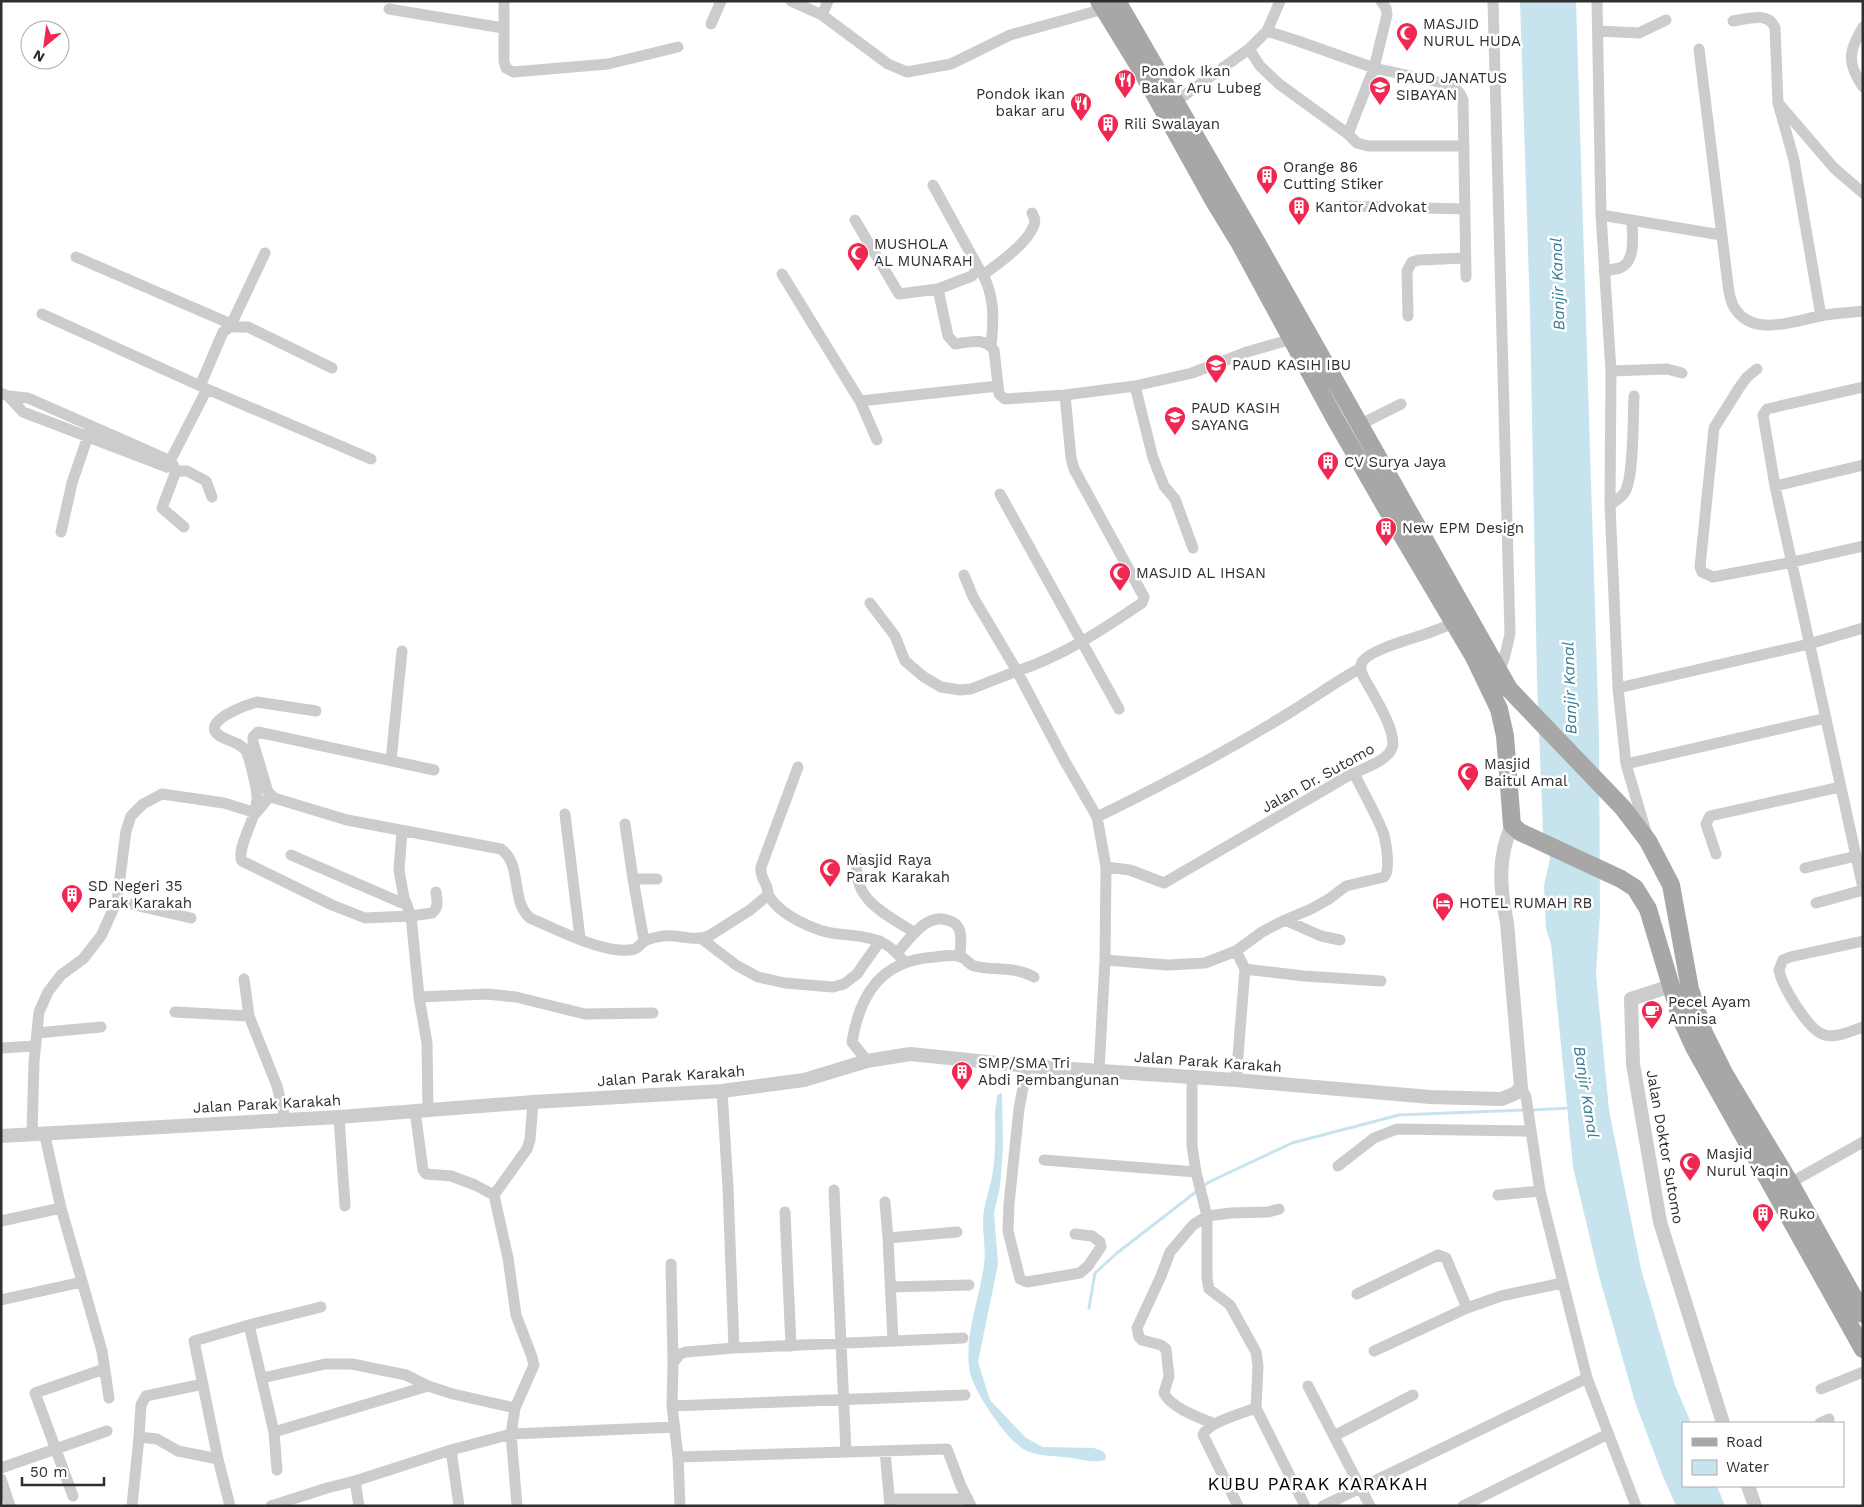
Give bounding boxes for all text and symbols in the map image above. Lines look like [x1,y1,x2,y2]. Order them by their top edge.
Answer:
place label: MASJID NURUL HUDA [1423,15,1521,50]
north arrow [20,20,70,70]
mosque icon: MASJID NURUL HUDA [1395,21,1419,52]
text: N [30,47,47,66]
place label: Pondok Ikan Bakar Aru Lubeg [1141,62,1261,97]
restaurant icon: Pondok Ikan Bakar Aru Lubeg [1113,68,1137,99]
place label: PAUD JANATUS SIBAYAN [1396,69,1507,104]
school or university icon: PAUD JANATUS SIBAYAN [1368,75,1392,106]
place label: Pondok ikan bakar aru [976,85,1065,120]
restaurant icon: Pondok ikan bakar aru [1069,91,1093,122]
building icon: Rili Swalayan [1096,112,1120,143]
place label: Rili Swalayan [1124,115,1220,133]
place label: Orange 86 Cutting Stiker [1283,158,1383,193]
building icon: Orange 86 Cutting Stiker [1255,164,1279,195]
building icon: Kantor Advokat [1287,195,1311,226]
place label: Kantor Advokat [1315,198,1427,216]
place label: MUSHOLA AL MUNARAH [874,235,973,270]
water label: Banjir Kanal [1546,237,1569,331]
mosque icon: MUSHOLA AL MUNARAH [846,241,870,272]
school or university icon: PAUD KASIH IBU [1204,353,1228,384]
place label: PAUD KASIH IBU [1232,356,1351,374]
place label: PAUD KASIH SAYANG [1191,399,1280,434]
school or university icon: PAUD KASIH SAYANG [1163,405,1187,436]
building icon: CV Surya Jaya [1316,450,1340,481]
place label: CV Surya Jaya [1344,453,1447,471]
building icon: New EPM Design [1374,516,1398,547]
place label: New EPM Design [1402,519,1524,537]
mosque icon: MASJID AL IHSAN [1108,561,1132,592]
place label: MASJID AL IHSAN [1136,564,1266,582]
water label: Banjir Kanal [1558,641,1581,735]
street label: Jalan Dr. Sutomo [1258,740,1378,816]
place label: Masjid Baitul Amal [1484,755,1568,790]
mosque icon: Masjid Baitul Amal [1456,761,1480,792]
place label: Masjid Raya Parak Karakah [846,851,950,886]
mosque icon: Masjid Raya Parak Karakah [818,857,842,888]
place label: SD Negeri 35 Parak Karakah [88,877,192,912]
building icon: SD Negeri 35 Parak Karakah [60,883,84,914]
hotel icon: HOTEL RUMAH RB [1431,891,1455,922]
place label: HOTEL RUMAH RB [1459,894,1592,912]
place label: Pecel Ayam Annisa [1668,993,1751,1028]
cafe icon: Pecel Ayam Annisa [1640,999,1664,1030]
water label: Banjir Kanal [1570,1045,1603,1140]
street label: Jalan Parak Karakah [1133,1048,1283,1076]
place label: SMP/SMA Tri Abdi Pembangunan [978,1054,1119,1089]
building icon: SMP/SMA Tri Abdi Pembangunan [950,1060,974,1091]
street label: Jalan Parak Karakah [596,1062,746,1090]
street label: Jalan Doktor Sutomo [1643,1069,1687,1225]
street label: Jalan Parak Karakah [193,1091,341,1117]
place label: Masjid Nurul Yaqin [1706,1145,1789,1180]
mosque icon: Masjid Nurul Yaqin [1678,1151,1702,1182]
building icon: Ruko [1751,1202,1775,1233]
place label: Ruko [1779,1205,1815,1223]
legend [1682,1422,1844,1487]
text: Road [1726,1433,1763,1451]
scale bar [22,1454,105,1486]
text: Water [1726,1458,1769,1476]
text: 50 m [30,1463,67,1481]
district label: KUBU PARAK KARAKAH [1207,1473,1429,1494]

